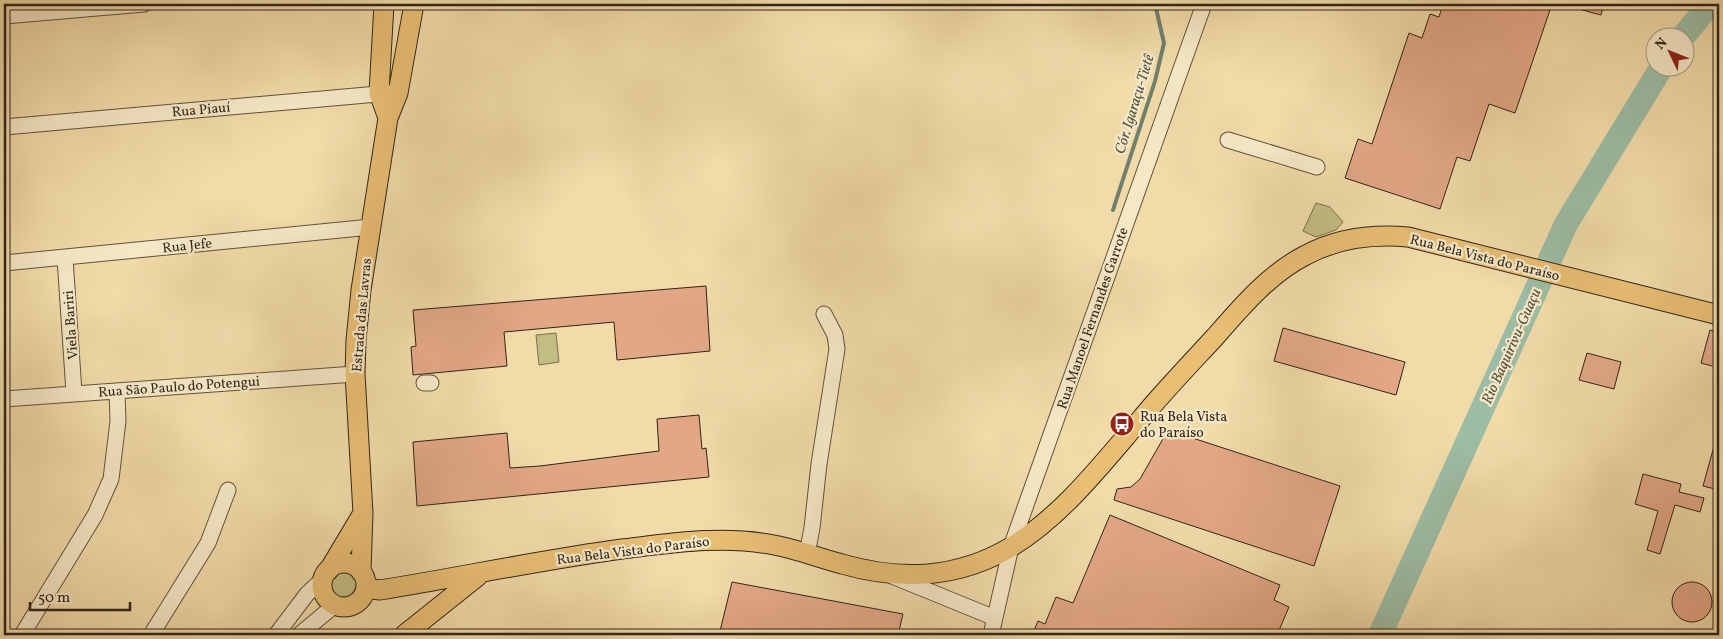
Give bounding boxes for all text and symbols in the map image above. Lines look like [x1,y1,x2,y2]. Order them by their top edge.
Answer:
north arrow [1646,28,1696,78]
text: N [1651,34,1672,54]
water label: Cór. Igaraçu-Tietê [1110,51,1161,157]
street label: Rua Piauí [171,98,232,123]
street label: Rua Manoel Fernandes Garrote [1053,225,1134,412]
street label: Rua Bela Vista do Paraíso [1408,231,1561,286]
street label: Rua Jefe [161,234,213,259]
street label: Estrada das Lavras [348,257,377,373]
water label: Rio Baquirivu-Guaçu [1477,285,1547,408]
street label: Viela Bariri [60,290,83,360]
street label: Rua São Paulo do Potengui [98,372,261,403]
place label: Rua Bela Vista do Paraíso [1140,408,1227,443]
bus stop icon: Rua Bela Vista do Paraíso [1109,411,1135,437]
street label: Rua Bela Vista do Paraíso [556,533,711,570]
scale bar [30,579,130,611]
text: 50 m [38,588,70,609]

